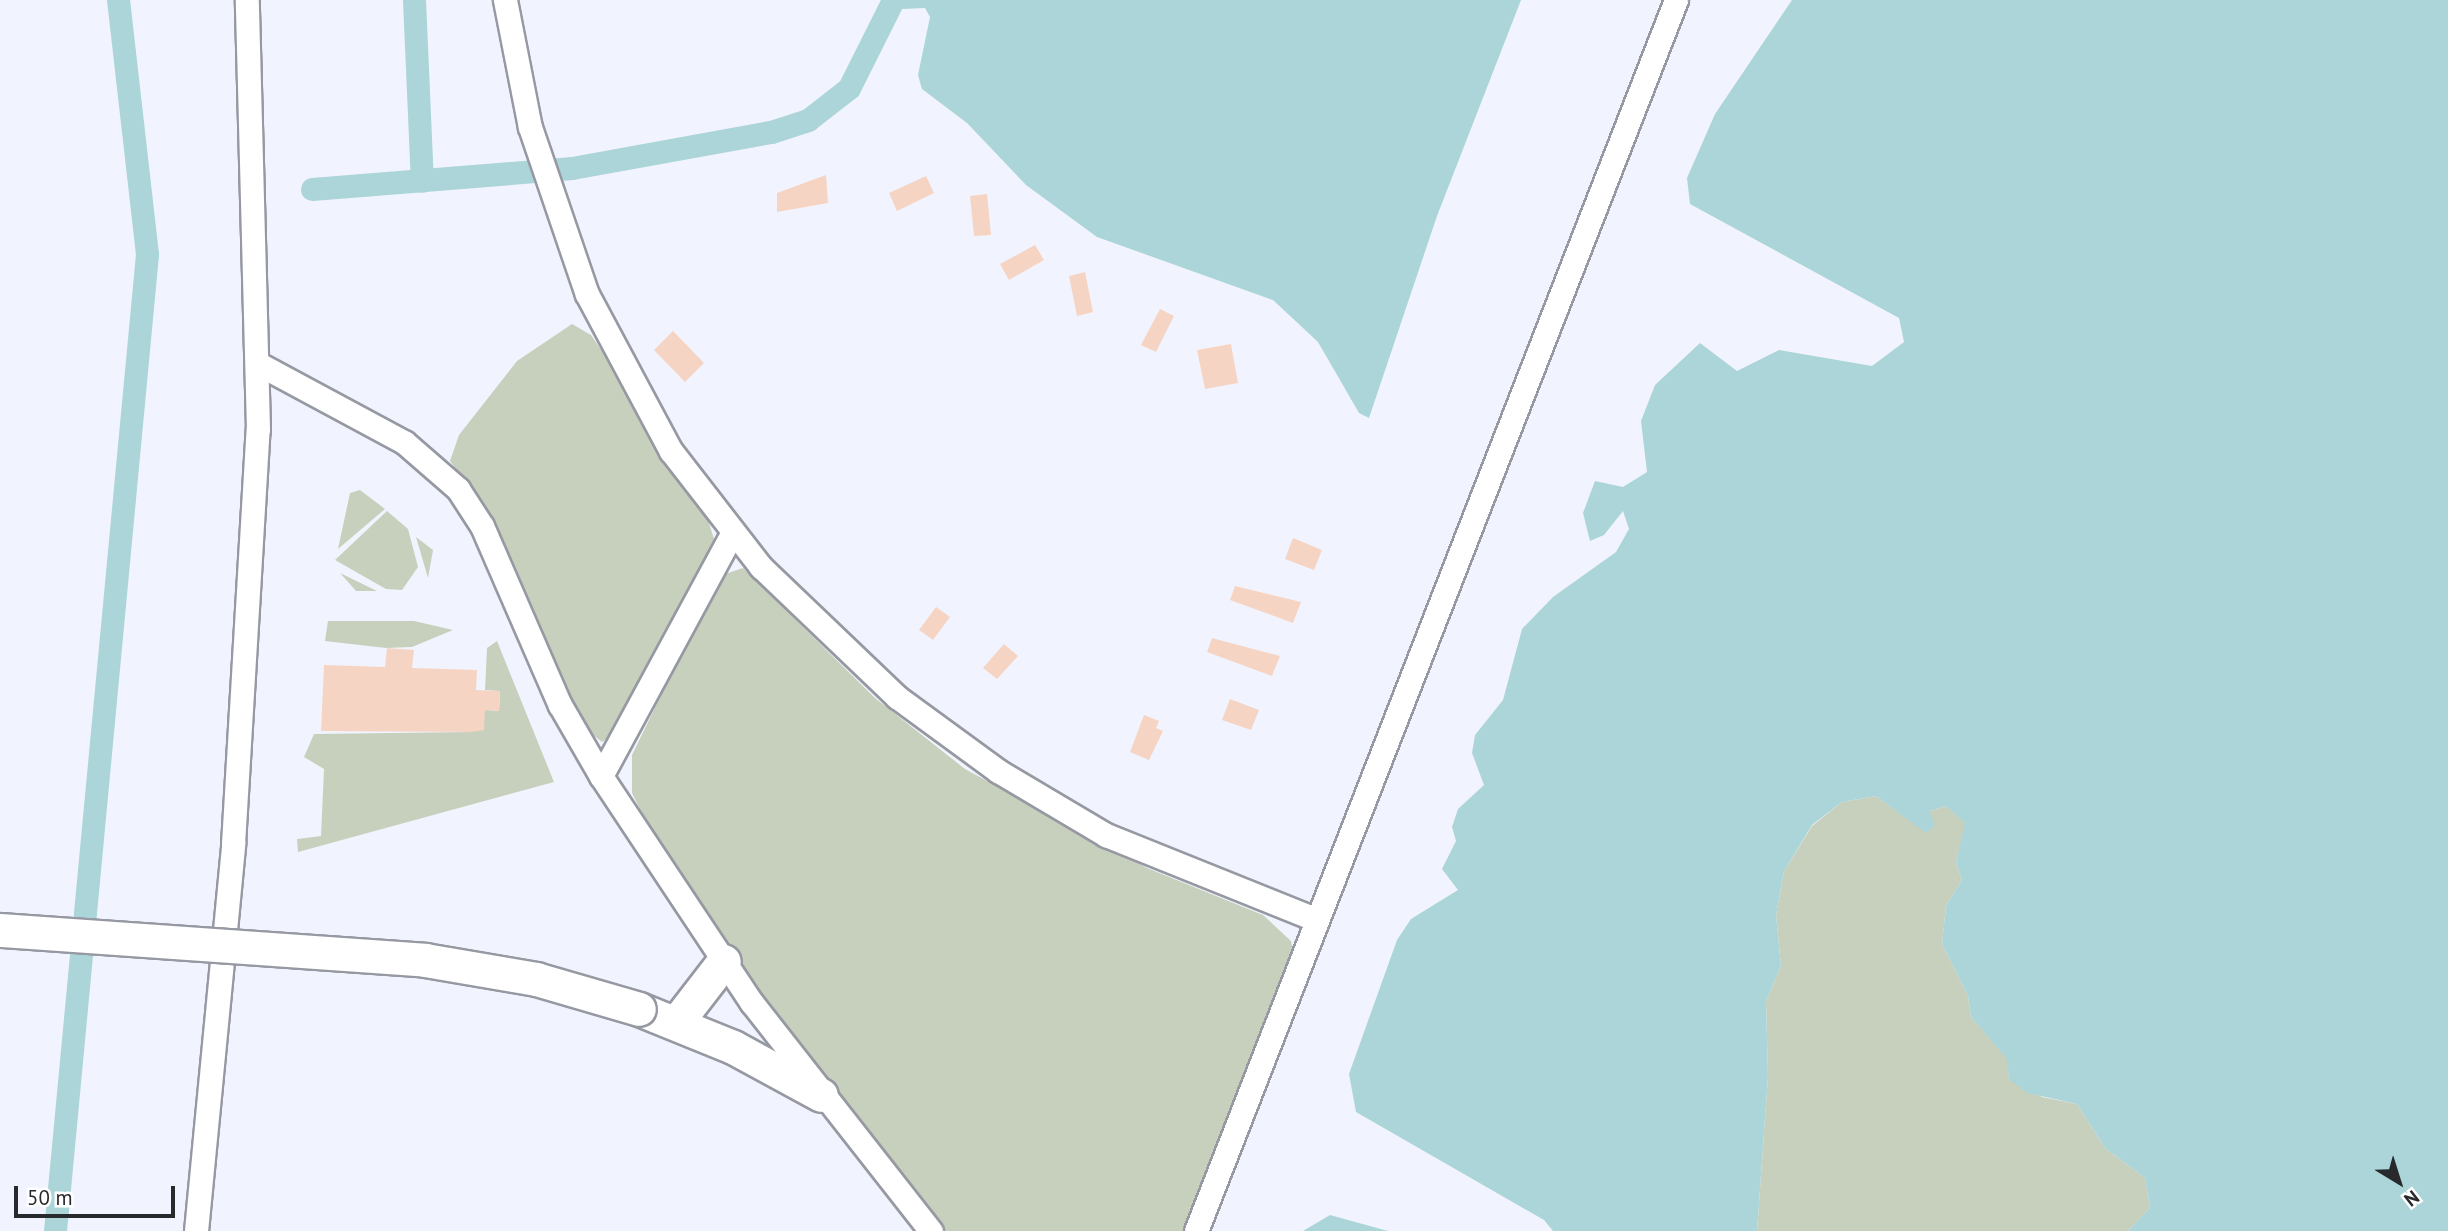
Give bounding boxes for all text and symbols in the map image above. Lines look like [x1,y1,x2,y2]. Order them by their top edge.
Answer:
north arrow [2364,1147,2434,1217]
scale bar [18,1172,178,1216]
text: 50 m [27,1184,73,1211]
text: N [2400,1185,2424,1212]

